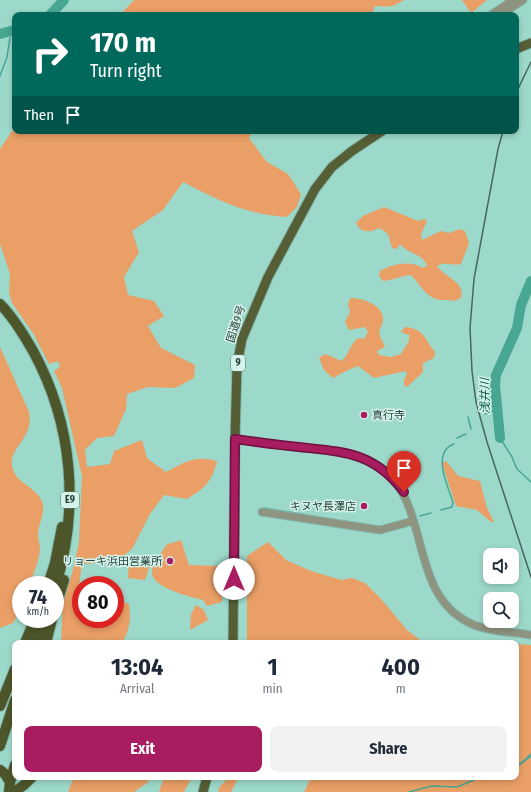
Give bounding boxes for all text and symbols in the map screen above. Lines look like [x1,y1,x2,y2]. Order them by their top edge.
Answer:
text: 170 m [90,26,156,59]
icon: right [24,28,76,80]
text: Turn right [90,60,162,82]
icon: arrive [62,104,84,126]
text: Then [24,106,54,124]
street label: 国道9号 [224,304,248,344]
road number: 9 [231,355,245,371]
water label: 浅井川 [478,376,492,414]
place label: 真行寺 [372,409,405,422]
marker: 真行寺 [359,410,369,420]
pin [387,451,421,492]
icon: arrive [393,457,415,479]
road number: E9 [61,492,79,508]
place label: キヌヤ長澤店 [290,500,356,513]
marker: キヌヤ長澤店 [359,501,369,511]
map controls [483,548,519,628]
button: sound [483,548,519,584]
place label: リョーキ浜田営業所 [63,555,163,568]
marker: リョーキ浜田営業所 [165,556,175,566]
position arrow [213,558,255,600]
speed limit sign: 80 [72,576,124,628]
text: 74 [29,585,47,609]
button: search [483,592,519,628]
text: km/h [27,606,49,618]
text: 13:04 [111,653,163,681]
text: 1 [267,653,278,681]
text: 400 [381,653,420,681]
text: Arrival [120,681,154,696]
text: min [262,681,283,696]
text: m [396,681,406,696]
button: Exit [24,726,262,772]
button: Share [270,726,507,772]

